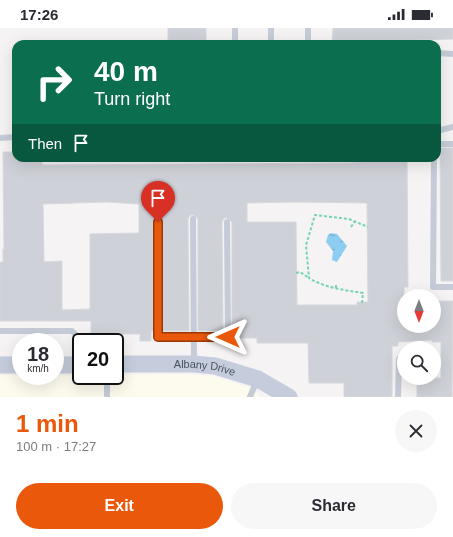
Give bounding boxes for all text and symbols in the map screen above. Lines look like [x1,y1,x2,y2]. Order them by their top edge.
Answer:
text: 17:26 [20,6,58,23]
icon: right [28,56,80,108]
text: 40 m [94,56,158,87]
text: Turn right [94,89,170,109]
icon: arrive [70,132,92,154]
text: Then [28,135,62,152]
pin [141,181,175,222]
icon: arrive [147,187,169,209]
north arrow [397,289,441,333]
map controls [397,289,441,385]
position arrow [207,316,249,358]
speed limit sign: 20 [72,333,124,385]
button: search [397,341,441,385]
text: 18 [27,343,49,365]
street label: Albany Drive [174,358,237,378]
text: km/h [27,363,49,374]
text: 1 min [16,410,79,437]
button: close [395,410,437,452]
text: 100 m · 17:27 [16,439,96,454]
button: Exit [16,483,223,529]
button: Share [231,483,437,529]

